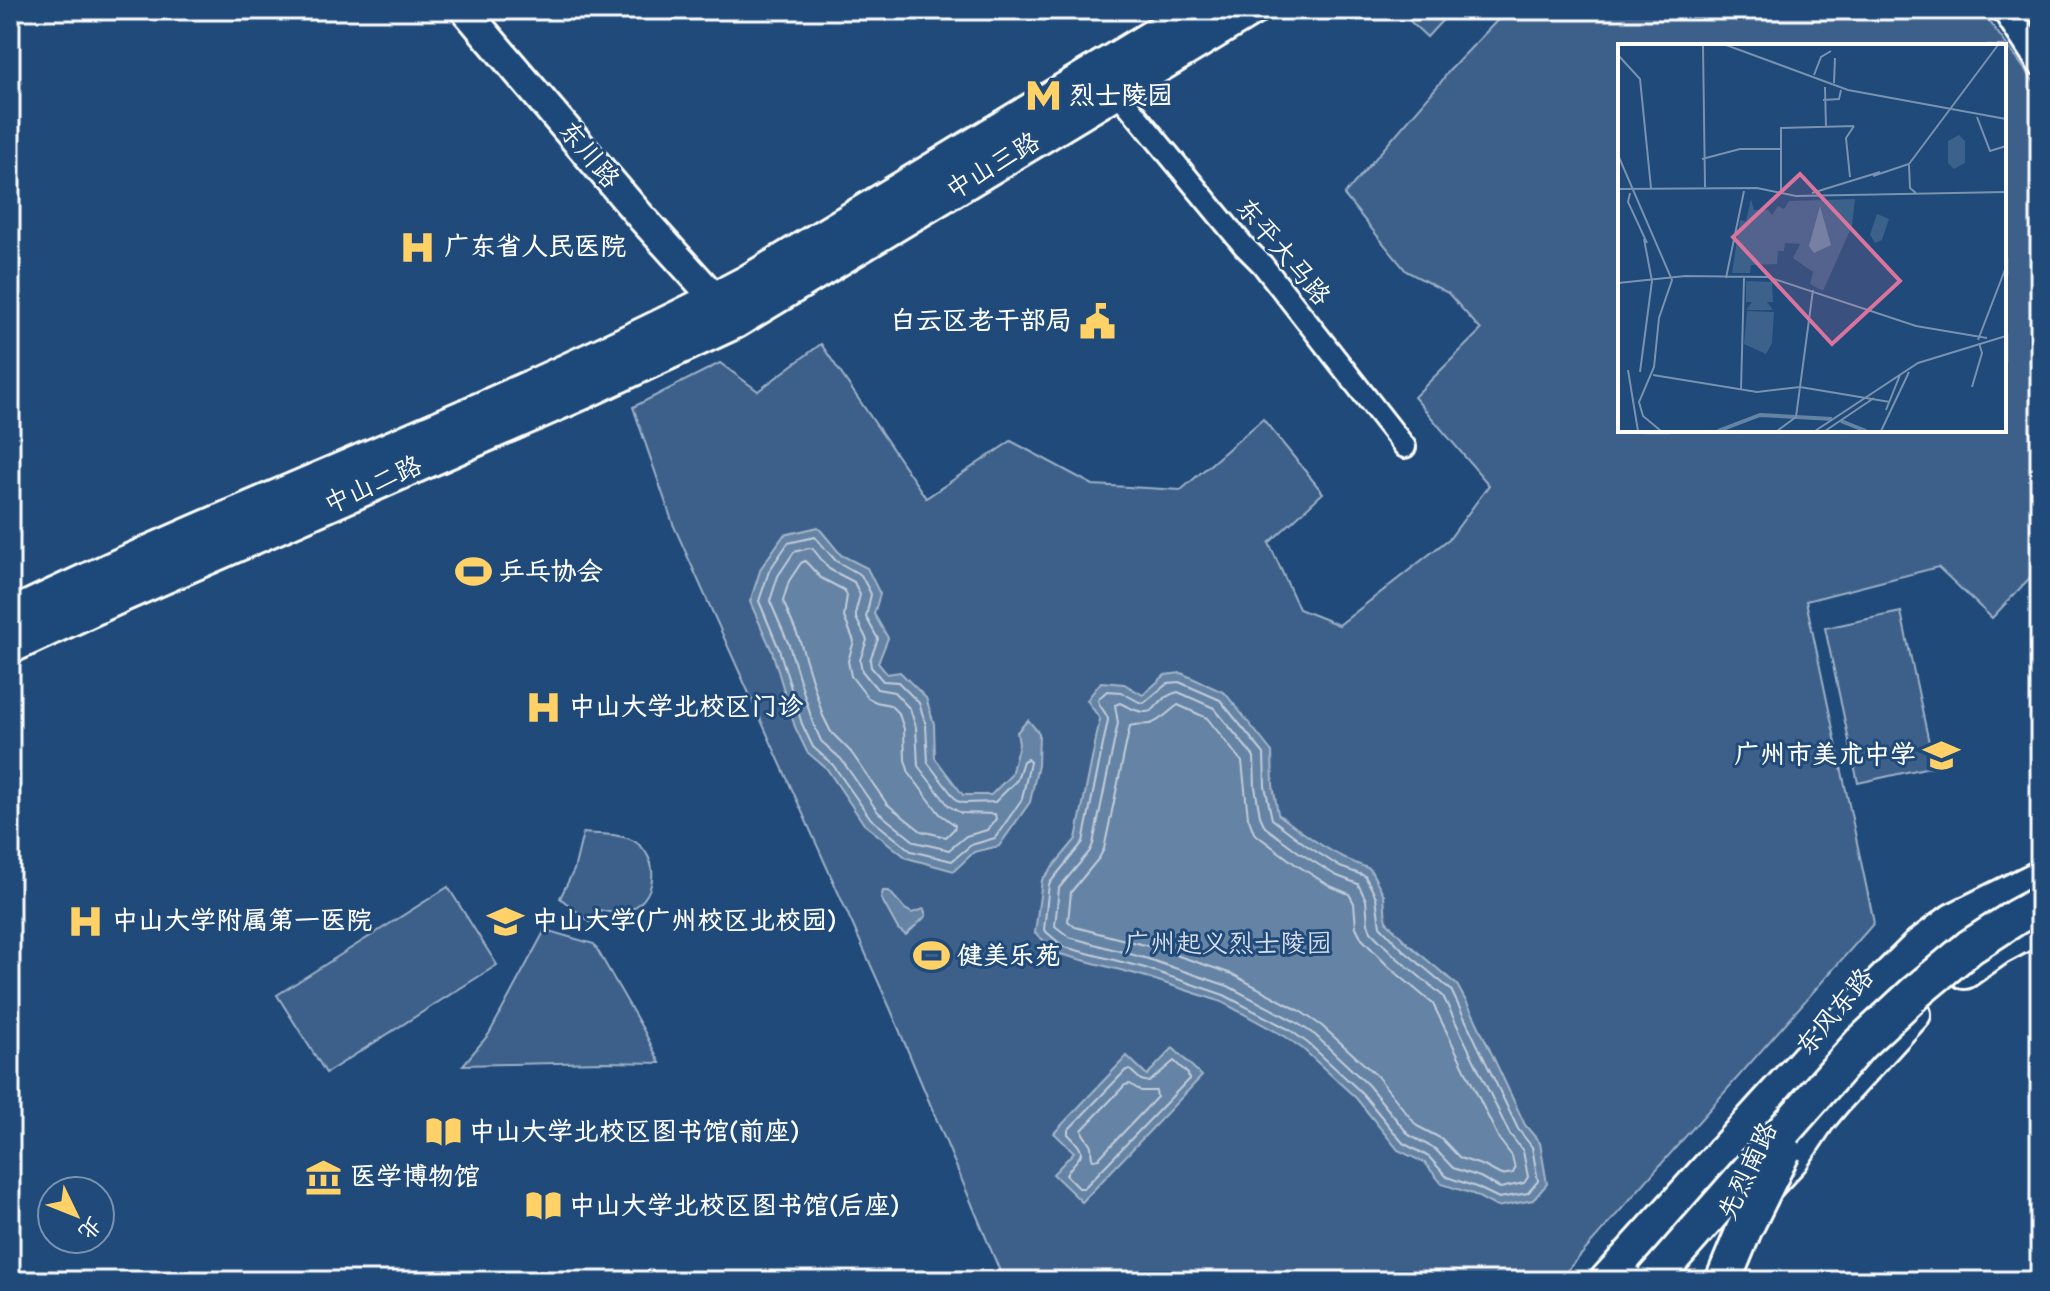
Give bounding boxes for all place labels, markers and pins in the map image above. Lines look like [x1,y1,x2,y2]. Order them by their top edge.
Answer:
metro station icon: 烈士陵园 [1024,77,1062,115]
place label: 烈士陵园 [1069,81,1173,111]
hospital icon: 广东省人民医院 [399,228,437,266]
place label: 广东省人民医院 [444,232,626,262]
public building icon: 白云区老干部局 [1079,302,1117,340]
place label: 白云区老干部局 [890,306,1072,336]
sports icon: 乒乓协会 [454,553,492,591]
place label: 乒乓协会 [499,557,603,587]
hospital icon: 中山大学北校区门诊 [524,688,562,726]
place label: 中山大学北校区门诊 [569,692,804,722]
school or university icon: 广州市美术中学 [1923,736,1961,774]
place label: 广州市美术中学 [1734,740,1916,770]
hospital icon: 中山大学附属第一医院 [67,902,105,940]
school or university icon: 中山大学(广州校区北校园) [487,902,525,940]
place label: 中山大学附属第一医院 [112,906,372,936]
place label: 中山大学(广州校区北校园) [532,906,837,936]
sports icon: 健美乐苑 [912,937,950,975]
place label: 健美乐苑 [957,941,1061,971]
library icon: 中山大学北校区图书馆(前座) [424,1113,462,1151]
place label: 中山大学北校区图书馆(前座) [469,1117,800,1147]
museum icon: 医学博物馆 [305,1158,343,1196]
place label: 医学博物馆 [350,1162,480,1192]
library icon: 中山大学北校区图书馆(后座) [524,1187,562,1225]
place label: 中山大学北校区图书馆(后座) [569,1191,900,1221]

